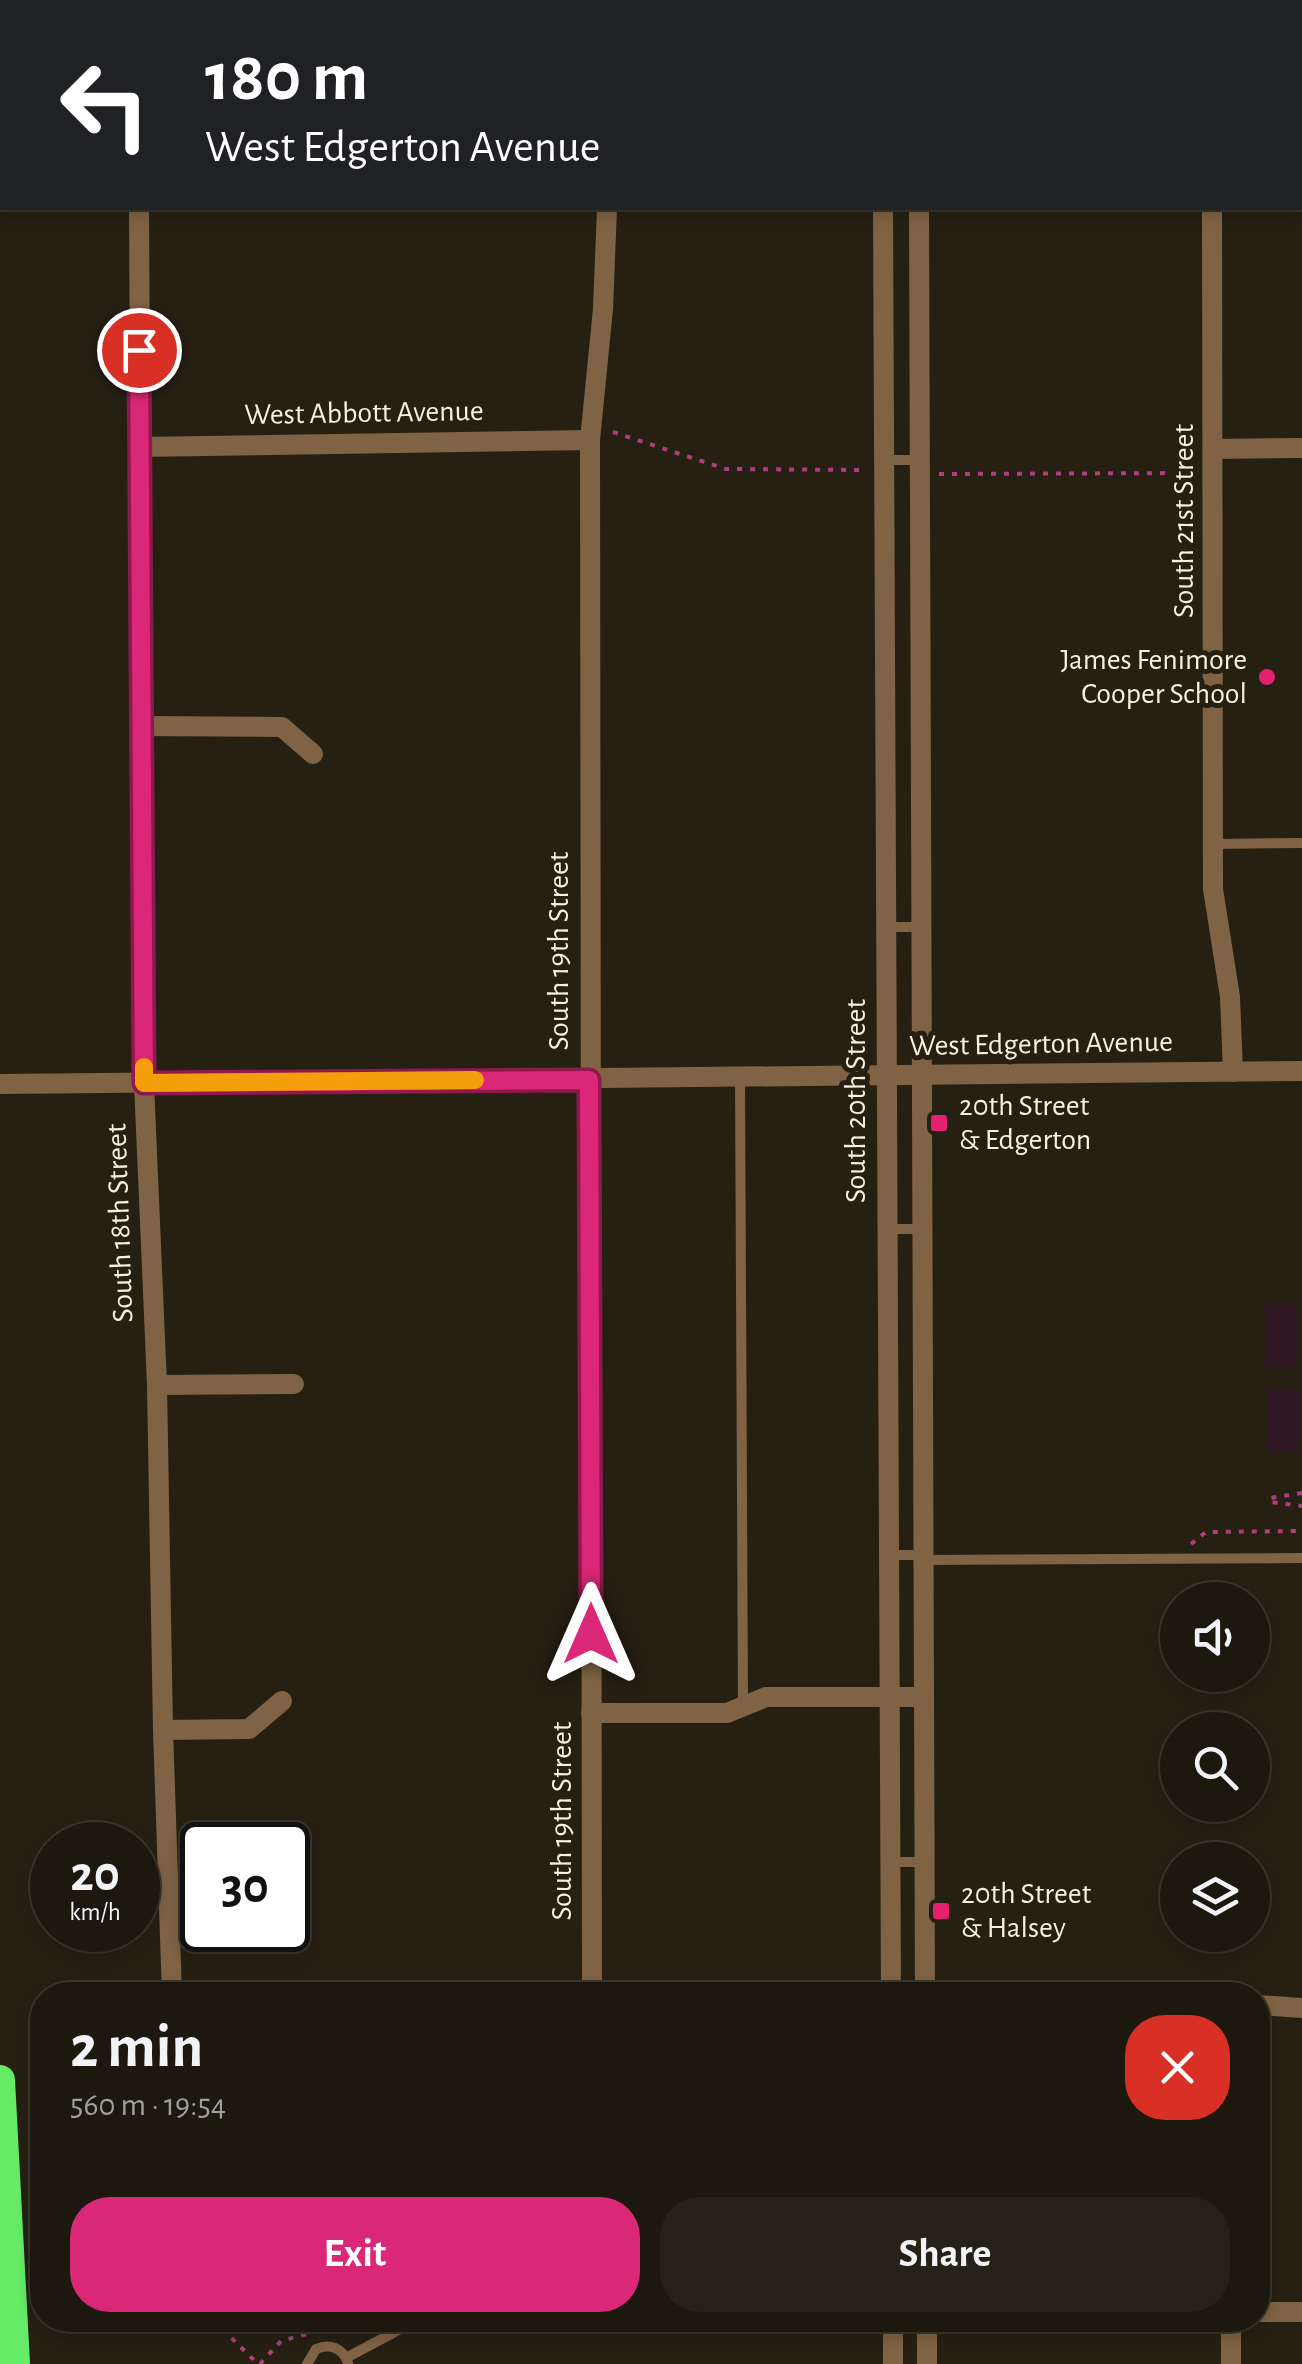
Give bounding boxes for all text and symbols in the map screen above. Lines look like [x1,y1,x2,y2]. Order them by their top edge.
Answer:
icon: left [40,40,170,170]
text: 180 m [205,43,368,113]
text: West Edgerton Avenue [205,125,601,170]
pin [97,308,182,393]
icon: arrive [112,323,167,378]
street label: West Abbott Avenue [244,396,484,430]
street label: South 21st Street [1169,424,1199,618]
place label: James Fenimore Cooper School [1060,645,1247,709]
marker: James Fenimore Cooper School [1256,666,1278,688]
street label: South 19th Street [544,851,574,1050]
street label: South 20th Street [841,999,871,1203]
street label: West Edgerton Avenue [909,1027,1173,1061]
place label: 20th Street & Edgerton [959,1091,1091,1155]
marker: 20th Street & Edgerton [928,1112,950,1134]
street label: South 18th Street [102,1123,138,1323]
position arrow [539,1582,643,1686]
map controls [1160,1582,1270,1952]
button: sound [1160,1582,1270,1692]
button: search [1160,1712,1270,1822]
street label: South 19th Street [547,1721,577,1920]
speed limit sign: 30 [180,1822,310,1952]
button: layers [1160,1842,1270,1952]
text: 20 [70,1850,120,1900]
place label: 20th Street & Halsey [961,1879,1092,1943]
text: km/h [69,1900,121,1925]
marker: 20th Street & Halsey [930,1900,952,1922]
button: close [1125,2015,1230,2120]
text: 2 min [70,2018,203,2078]
text: 560 m · 19:54 [70,2089,226,2121]
button: Exit [70,2197,640,2312]
button: Share [660,2197,1230,2312]

